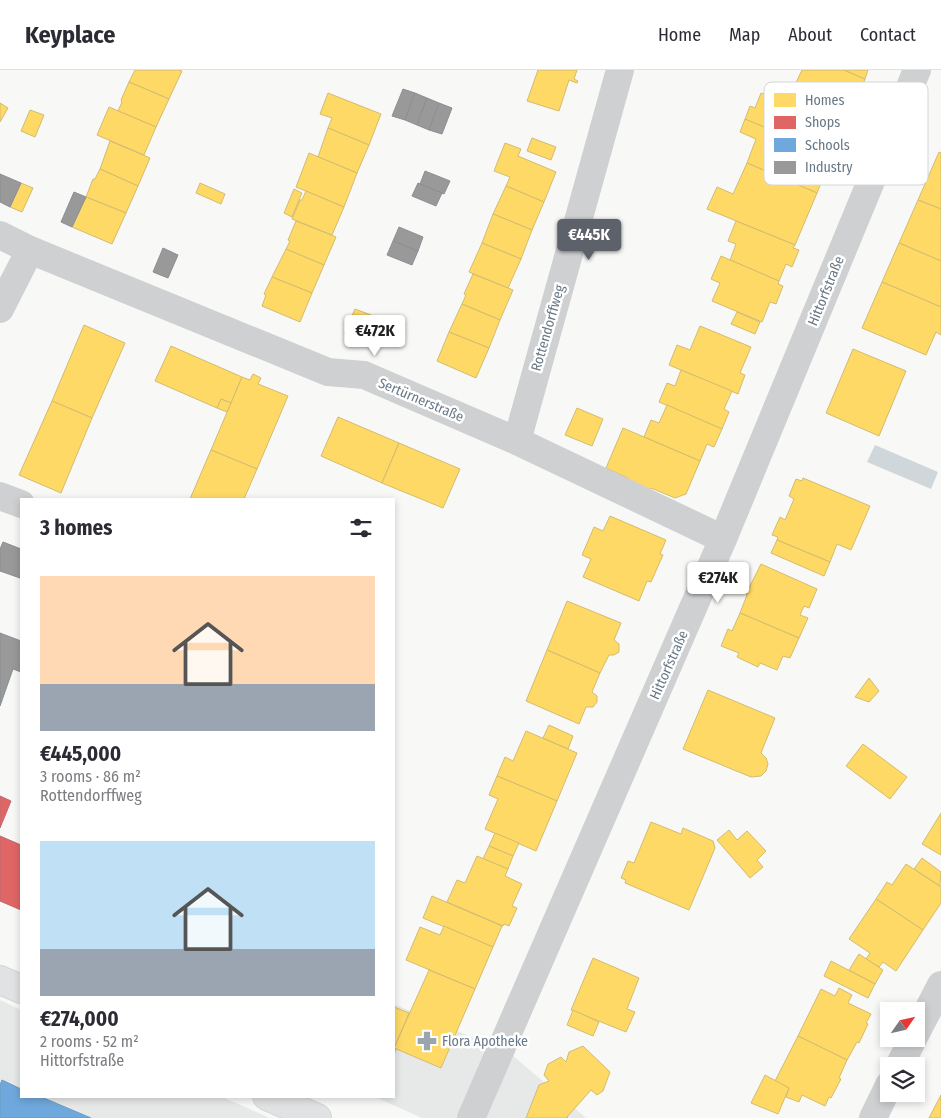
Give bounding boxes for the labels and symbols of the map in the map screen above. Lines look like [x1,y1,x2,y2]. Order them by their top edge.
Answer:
legend [764,82,928,185]
text: Homes [805,92,845,109]
text: Shops [805,114,840,131]
text: Schools [805,137,850,154]
text: Industry [805,159,853,176]
pin: €445K [554,218,624,261]
street label: Hittorfstraße [804,254,848,328]
street label: Rottendorffweg [528,282,569,373]
pin: €472K [340,314,410,357]
street label: Sertürnerstraße [376,374,466,426]
pin: €274K [683,562,753,604]
street label: Hittorfstraße [646,628,692,702]
north arrow [880,1002,925,1048]
pharmacy icon: Flora Apotheke [416,1030,438,1052]
place label: Flora Apotheke [442,1033,528,1050]

